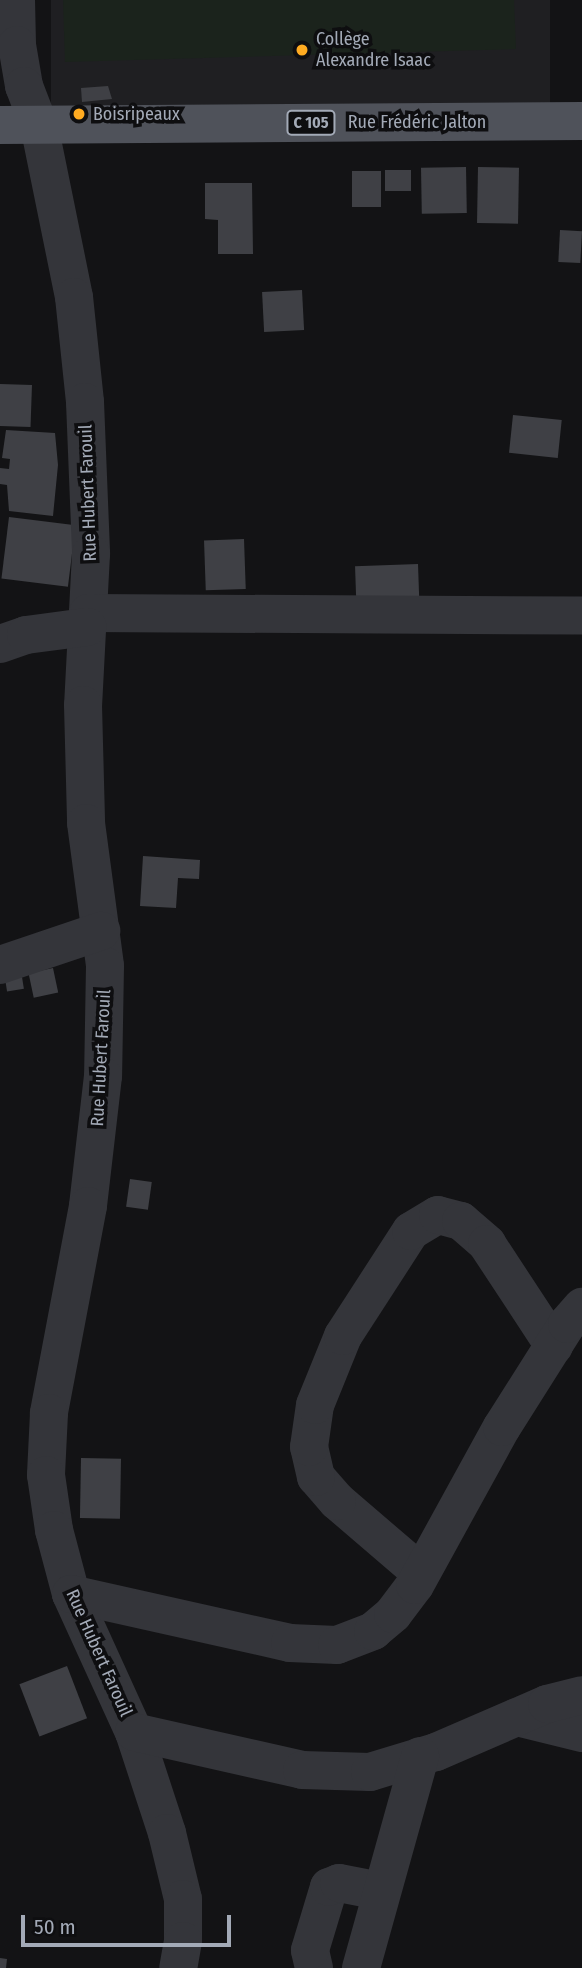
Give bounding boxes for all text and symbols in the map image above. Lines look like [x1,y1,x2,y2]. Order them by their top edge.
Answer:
place label: Collège Alexandre Isaac [316,29,431,72]
marker: Collège Alexandre Isaac [294,42,310,58]
place label: Boisripeaux [93,103,180,125]
marker: Boisripeaux [71,106,87,122]
road number: C 105 [285,111,337,136]
street label: Rue Frédéric Jalton [348,111,486,133]
street label: Rue Hubert Farouil [75,424,101,562]
street label: Rue Hubert Farouil [87,989,115,1127]
street label: Rue Hubert Farouil [61,1586,137,1720]
scale bar [24,1902,234,1946]
text: 50 m [34,1914,76,1940]

